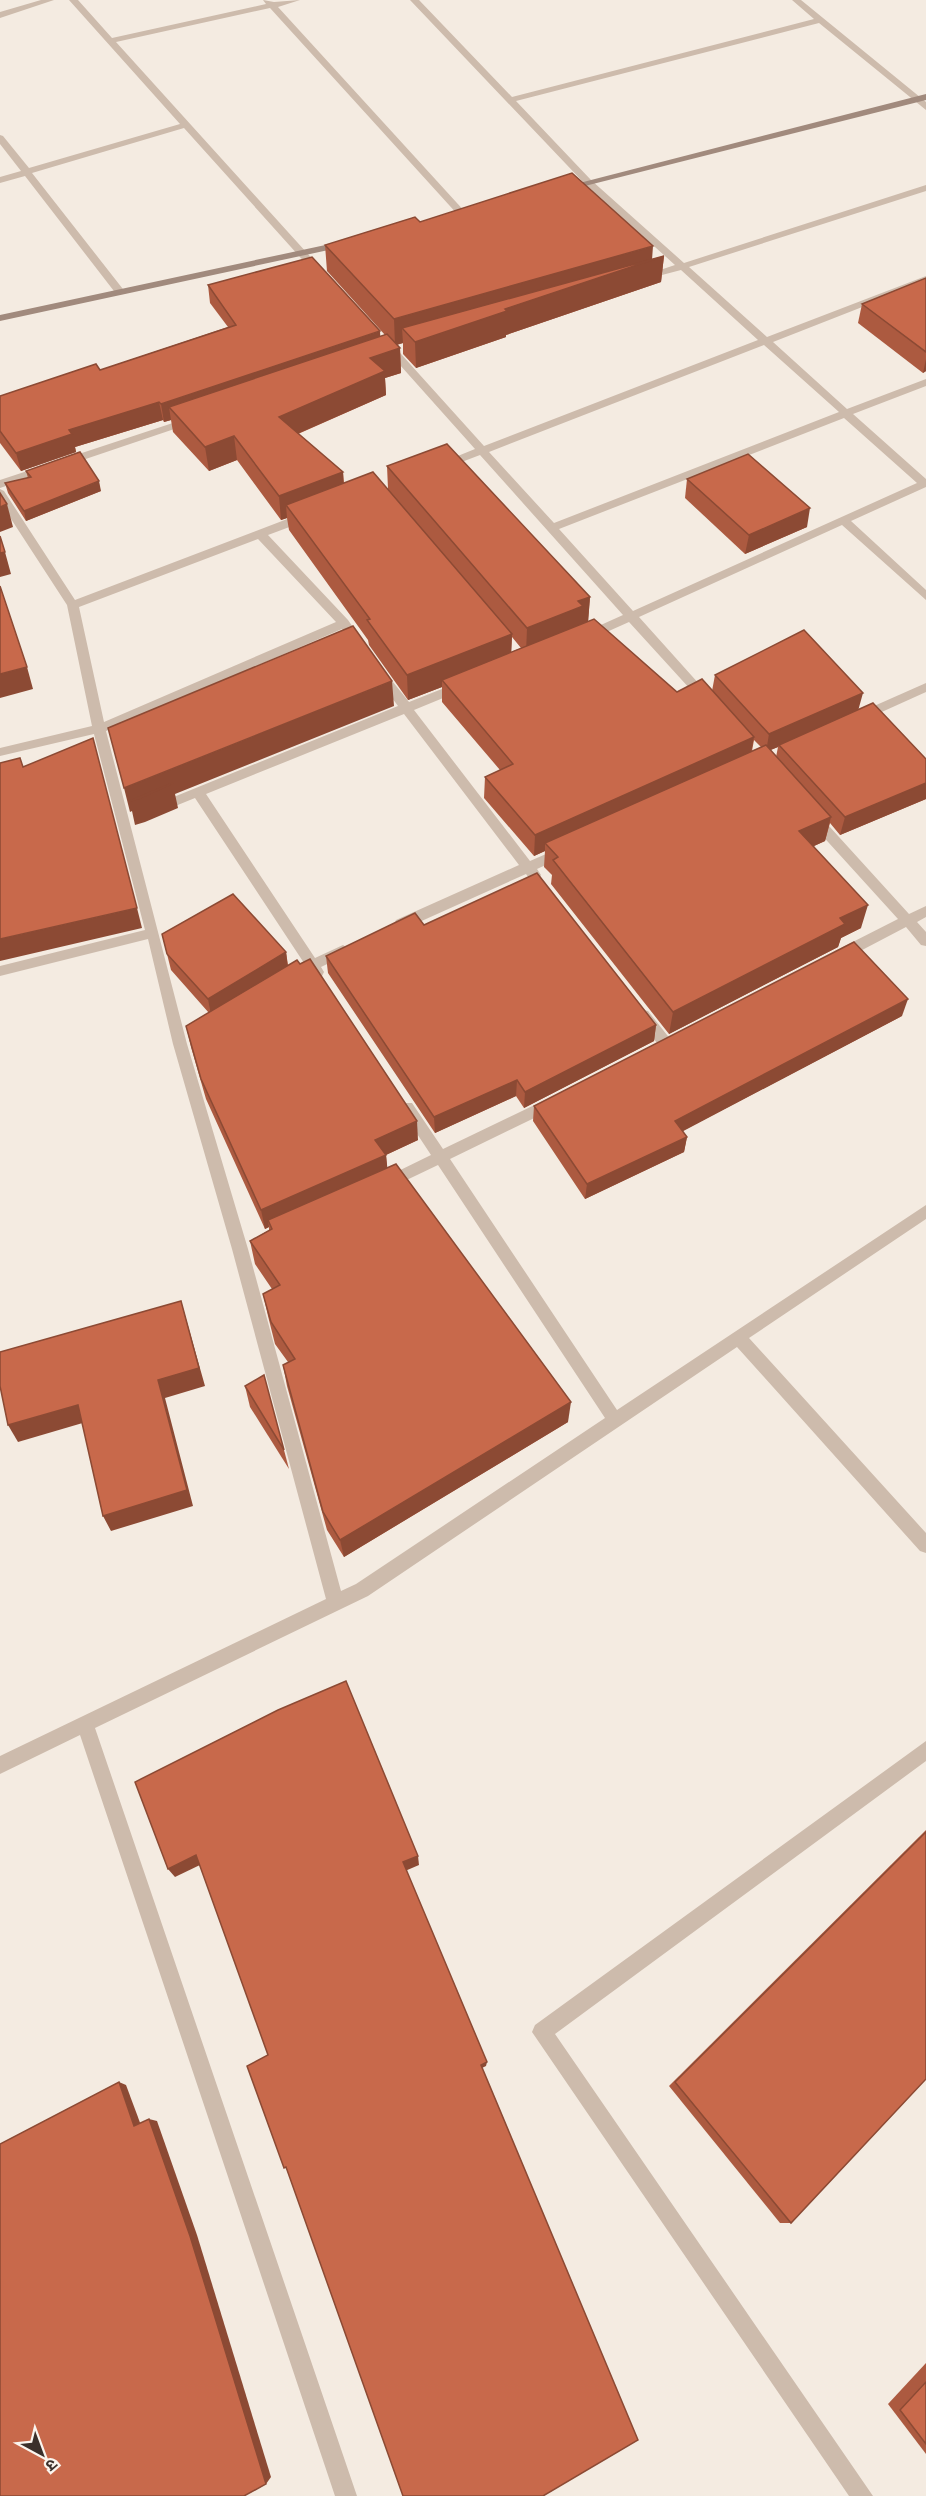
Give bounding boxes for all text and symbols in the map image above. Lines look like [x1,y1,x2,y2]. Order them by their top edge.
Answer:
north arrow [12,2424,72,2484]
text: उ [41,2454,61,2475]

